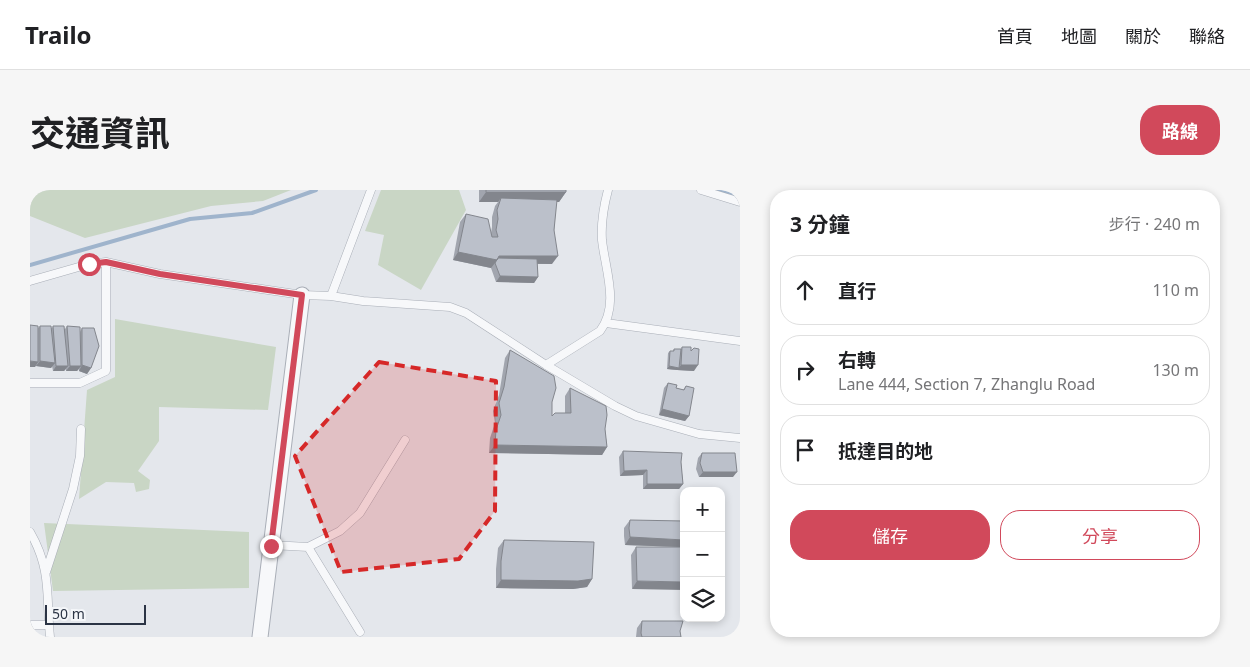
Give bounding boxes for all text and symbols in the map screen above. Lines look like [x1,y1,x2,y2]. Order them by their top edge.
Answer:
text: Trailo [25,18,92,51]
text: 首頁 [997,24,1033,48]
text: 地圖 [1061,24,1097,48]
text: 關於 [1125,24,1161,48]
text: 聯絡 [1189,24,1225,48]
button: 路線 [1140,105,1220,155]
text: 交通資訊 [30,109,170,156]
text: 3 分鐘 [790,210,849,238]
text: 步行 · 240 m [1109,213,1200,235]
route start [78,253,101,276]
icon: ahead [791,276,819,304]
text: 直行 [838,278,876,304]
text: 110 m [1152,279,1199,301]
text: 右轉 [838,347,876,373]
icon: right [791,356,819,384]
text: 130 m [1152,359,1199,381]
text: Lane 444, Section 7, Zhanglu Road [838,373,1095,395]
icon: arrive [791,436,819,464]
text: 抵達目的地 [838,438,933,464]
map controls [680,487,725,622]
button: + [680,487,725,532]
button: 儲存 [790,510,990,560]
button: 分享 [1000,510,1200,560]
button: − [680,532,725,577]
route end [260,535,283,558]
button: layers [680,577,725,622]
scale bar [45,602,146,625]
text: 50 m [52,604,85,623]

